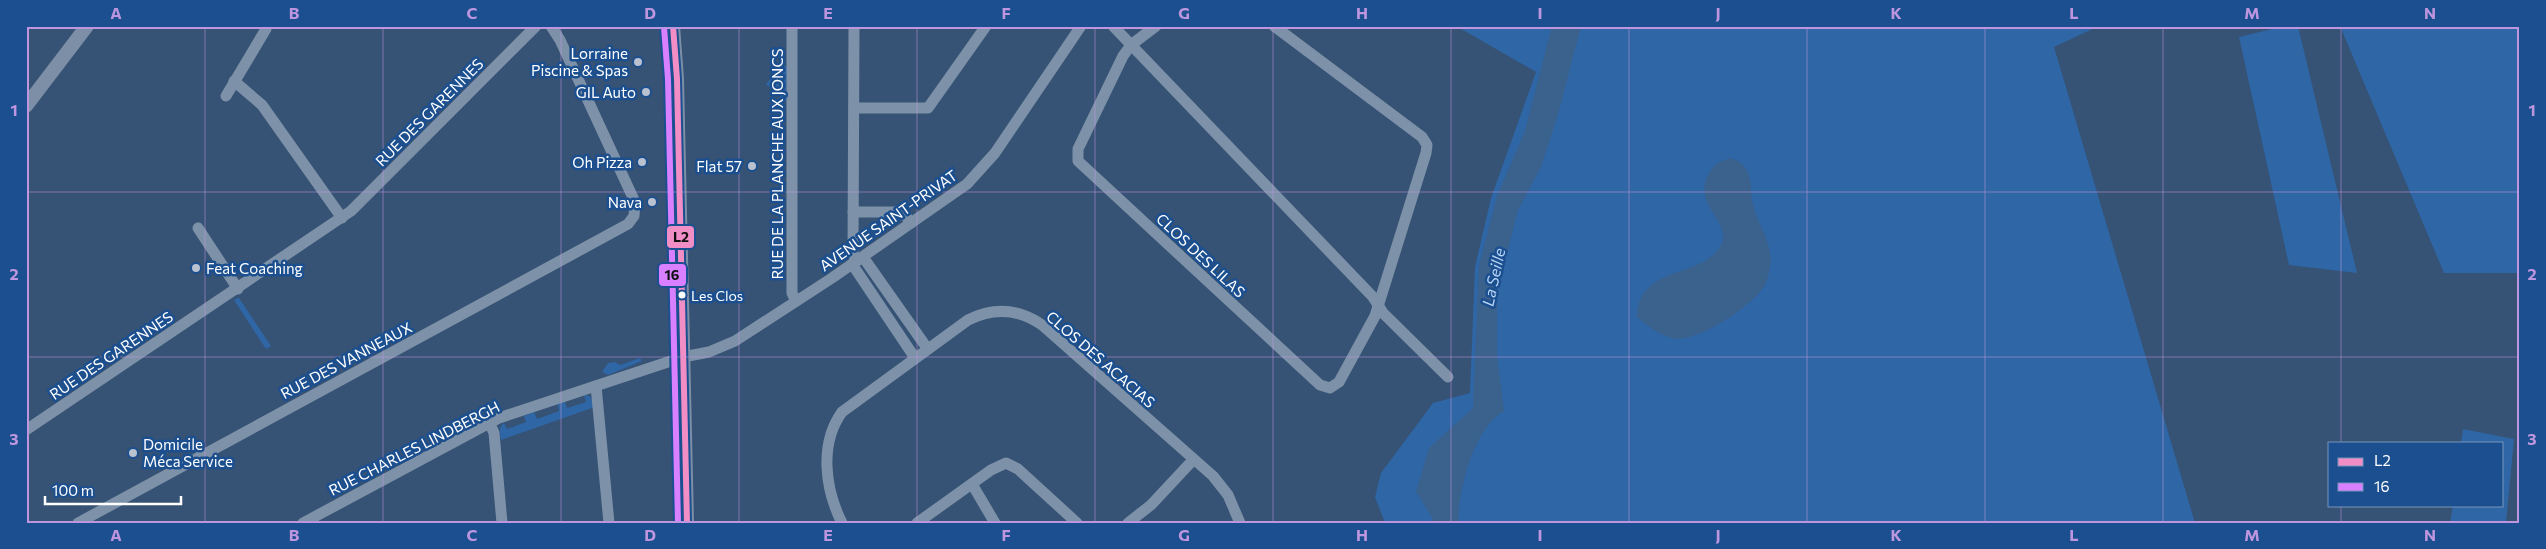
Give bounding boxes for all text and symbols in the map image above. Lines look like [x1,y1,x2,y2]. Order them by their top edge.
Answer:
text: A [110,3,122,22]
text: B [289,3,300,22]
text: C [467,3,478,22]
text: D [644,3,656,22]
text: E [823,3,833,22]
text: F [1001,3,1011,22]
text: G [1178,3,1190,22]
text: H [1356,3,1368,22]
text: I [1537,3,1543,22]
text: J [1715,3,1721,22]
text: K [1890,3,1902,22]
text: L [2069,3,2079,22]
text: M [2244,3,2260,22]
text: N [2424,3,2436,22]
place label: Lorraine Piscine & Spas [531,44,628,79]
street label: RUE DE LA PLANCHE AUX JONCS [768,48,786,279]
street label: RUE DES GARENNES [371,54,487,170]
marker: Lorraine Piscine & Spas [632,56,644,68]
place label: GIL Auto [576,83,636,101]
marker: GIL Auto [640,86,652,98]
text: 1 [10,100,18,119]
text: 1 [2528,100,2536,119]
place label: Oh Pizza [572,153,632,171]
marker: Oh Pizza [636,156,648,168]
place label: Flat 57 [696,157,742,175]
marker: Flat 57 [746,160,758,172]
street label: AVENUE SAINT-PRIVAT [816,165,961,274]
place label: Nava [608,193,642,211]
marker: Nava [646,196,658,208]
street label: CLOS DES LILAS [1153,209,1249,301]
line badge: L2 [666,225,695,249]
text: L2 [673,228,689,245]
water label: La Seille [1478,246,1509,308]
place label: Feat Coaching [206,259,303,277]
marker: Feat Coaching [190,262,202,274]
line badge: 16 [658,263,687,287]
text: 2 [9,264,19,283]
text: 2 [2527,264,2537,283]
text: 16 [665,266,680,283]
place label: Les Clos [691,287,743,304]
marker: Les Clos [677,290,687,300]
street label: RUE DES GARENNES [46,307,176,403]
street label: CLOS DES ACACIAS [1043,307,1159,411]
street label: RUE DES VANNEAUX [277,318,415,402]
street label: RUE CHARLES LINDBERGH [326,397,502,499]
text: 3 [9,429,19,448]
text: 3 [2527,429,2537,448]
place label: Domicile Méca Service [143,435,233,470]
legend [2328,442,2504,506]
marker: Domicile Méca Service [127,447,139,459]
text: L2 [2374,451,2391,469]
scale bar [45,474,181,506]
text: 16 [2374,477,2390,495]
text: 100 m [52,481,94,499]
text: A [110,525,122,544]
text: B [289,525,300,544]
text: C [467,525,478,544]
text: D [644,525,656,544]
text: E [823,525,833,544]
text: F [1001,525,1011,544]
text: G [1178,525,1190,544]
text: H [1356,525,1368,544]
text: I [1537,525,1543,544]
text: J [1715,525,1721,544]
text: K [1890,525,1902,544]
text: L [2069,525,2079,544]
text: M [2244,525,2260,544]
text: N [2424,525,2436,544]

